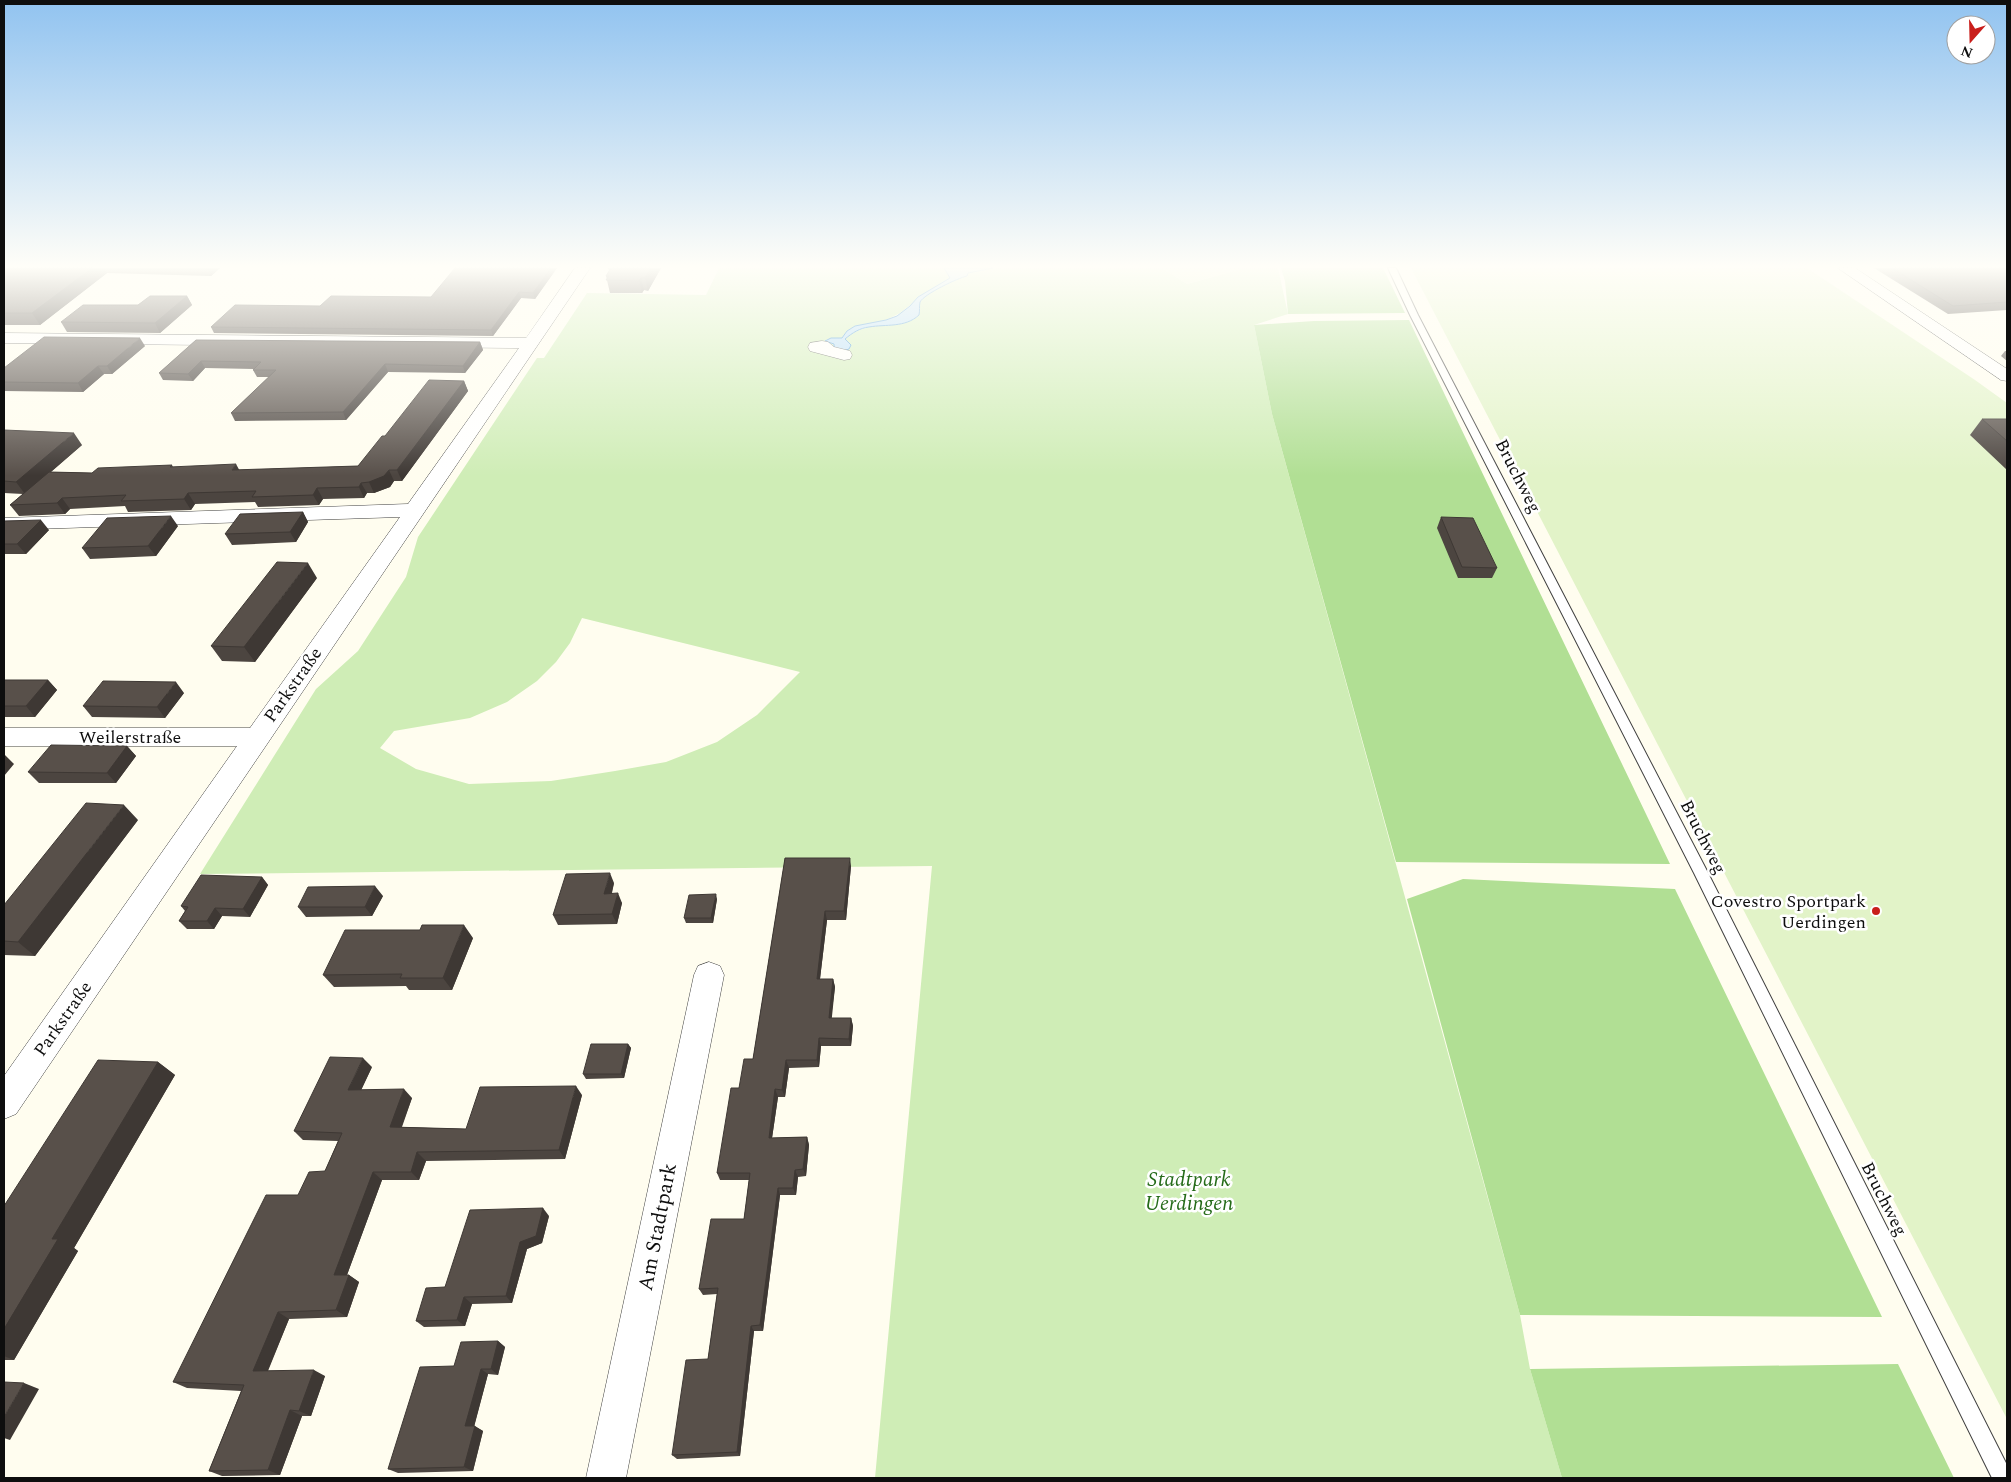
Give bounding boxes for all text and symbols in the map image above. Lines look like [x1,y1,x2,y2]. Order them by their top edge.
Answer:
north arrow [1946,15,1996,65]
text: N [1958,40,1976,64]
street label: Bruchweg [1488,434,1548,518]
street label: Parkstraße [257,642,329,728]
street label: Weilerstraße [79,724,181,751]
street label: Bruchweg [1673,795,1733,879]
place label: Covestro Sportpark Uerdingen [1711,888,1866,936]
marker: Covestro Sportpark Uerdingen [1870,905,1882,917]
street label: Parkstraße [27,976,99,1062]
street label: Bruchweg [1854,1157,1914,1241]
street label: Am Stadtpark [630,1160,686,1294]
park label: Stadtpark Uerdingen [1145,1164,1233,1220]

